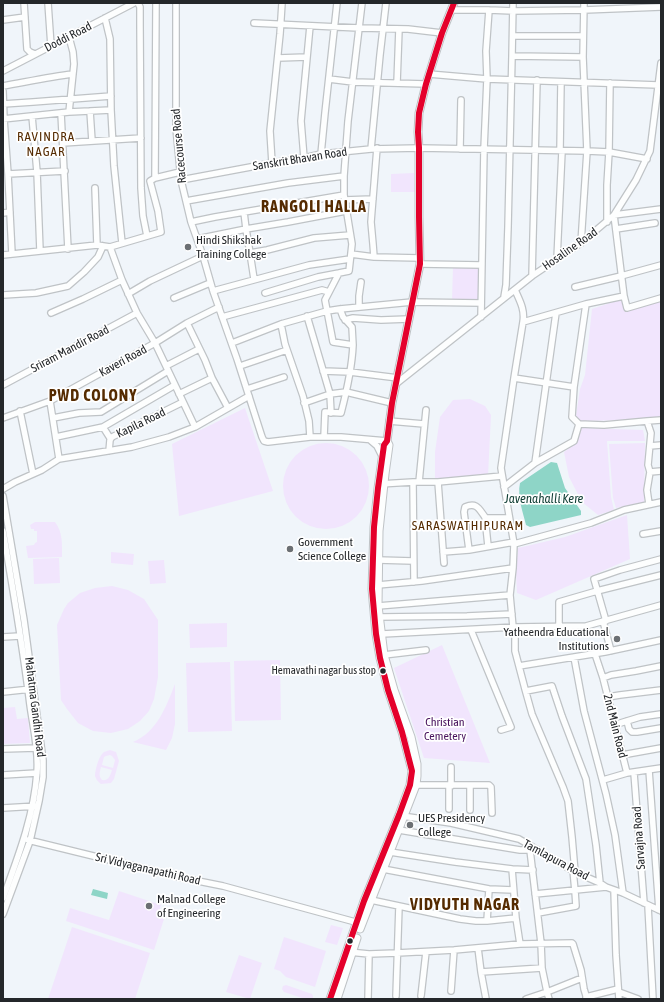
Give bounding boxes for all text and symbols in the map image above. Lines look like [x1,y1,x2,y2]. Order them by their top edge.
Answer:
street label: Doddi Road [42,19,94,55]
street label: Racecourse Road [169,108,189,184]
district label: RAVINDRA NAGAR [17,129,75,160]
street label: Sanskrit Bhavan Road [252,144,348,174]
district label: RANGOLI HALLA [261,197,367,217]
street label: Hosaline Road [540,225,600,273]
place label: Hindi Shikshak Training College [196,233,266,261]
marker: Hindi Shikshak Training College [183,242,193,252]
street label: Sriram Mandir Road [28,322,112,376]
street label: Kaveri Road [97,342,149,380]
district label: PWD COLONY [49,386,137,406]
street label: Kapila Road [114,405,168,441]
water label: Javenahalli Kere [504,491,584,507]
district label: SARASWATHIPURAM [412,518,524,534]
place label: Government Science College [298,535,366,563]
marker: Government Science College [285,544,295,554]
place label: Yatheendra Educational Institutions [504,625,609,653]
marker: Yatheendra Educational Institutions [612,634,622,644]
street label: Mahatma Gandhi Road [22,656,48,758]
place label: Hemavathi nagar bus stop [271,664,376,678]
marker: Hemavathi nagar bus stop [378,666,388,676]
street label: 2nd Main Road [600,692,630,760]
park label: Christian Cemetery [424,715,466,743]
street label: Sarvajna Road [630,806,648,870]
place label: UES Presidency College [418,811,485,839]
marker: UES Presidency College [405,820,415,830]
street label: Tamlapura Road [521,837,591,883]
street label: Sri Vidyaganapathi Road [94,850,202,888]
place label: Malnad College of Engineering [157,892,226,920]
district label: VIDYUTH NAGAR [410,895,520,915]
marker: Malnad College of Engineering [144,901,154,911]
unlabelled marker [345,936,355,946]

